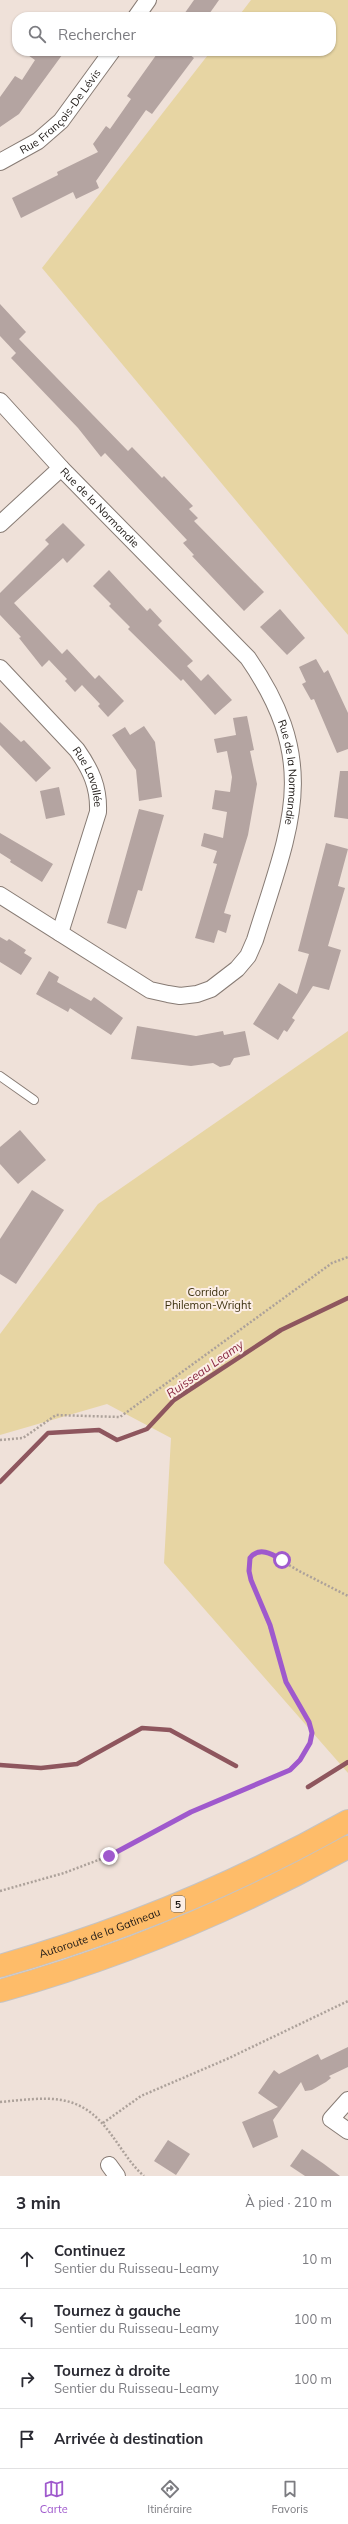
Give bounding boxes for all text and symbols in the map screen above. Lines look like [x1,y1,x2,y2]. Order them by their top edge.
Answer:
search box [12,12,336,56]
icon: search [26,23,48,45]
text: Rechercher [58,25,136,44]
street label: Rue François-De Lévis [17,66,104,157]
street label: Rue de la Normandie [57,464,142,550]
street label: Rue de la Normandie [275,718,300,826]
street label: Rue Lavallée [70,744,105,807]
park label: Corridor Philemon-Wright [165,1285,251,1312]
water label: Ruisseau Leamy [163,1336,247,1401]
route start [273,1551,291,1569]
route end [100,1847,118,1865]
road number: 5 [171,1896,185,1912]
street label: Autoroute de la Gatineau [37,1905,162,1961]
text: 3 min [16,2192,61,2213]
text: À pied · 210 m [245,2194,332,2210]
text: Continuez [54,2241,125,2260]
icon: ahead [16,2248,38,2270]
text: 10 m [302,2251,332,2267]
text: Sentier du Ruisseau-Leamy [54,2260,219,2276]
text: Tournez à gauche [54,2301,181,2320]
icon: left [16,2308,38,2330]
text: 100 m [294,2311,332,2327]
text: Sentier du Ruisseau-Leamy [54,2320,219,2336]
text: Tournez à droite [54,2361,170,2380]
icon: right [16,2368,38,2390]
text: 100 m [294,2371,332,2387]
text: Sentier du Ruisseau-Leamy [54,2380,219,2396]
icon: arrive [16,2428,38,2450]
text: Arrivée à destination [54,2429,203,2448]
tab: Carte [40,2478,68,2516]
tab: Itinéraire [147,2478,192,2516]
tab: Favoris [272,2478,308,2516]

